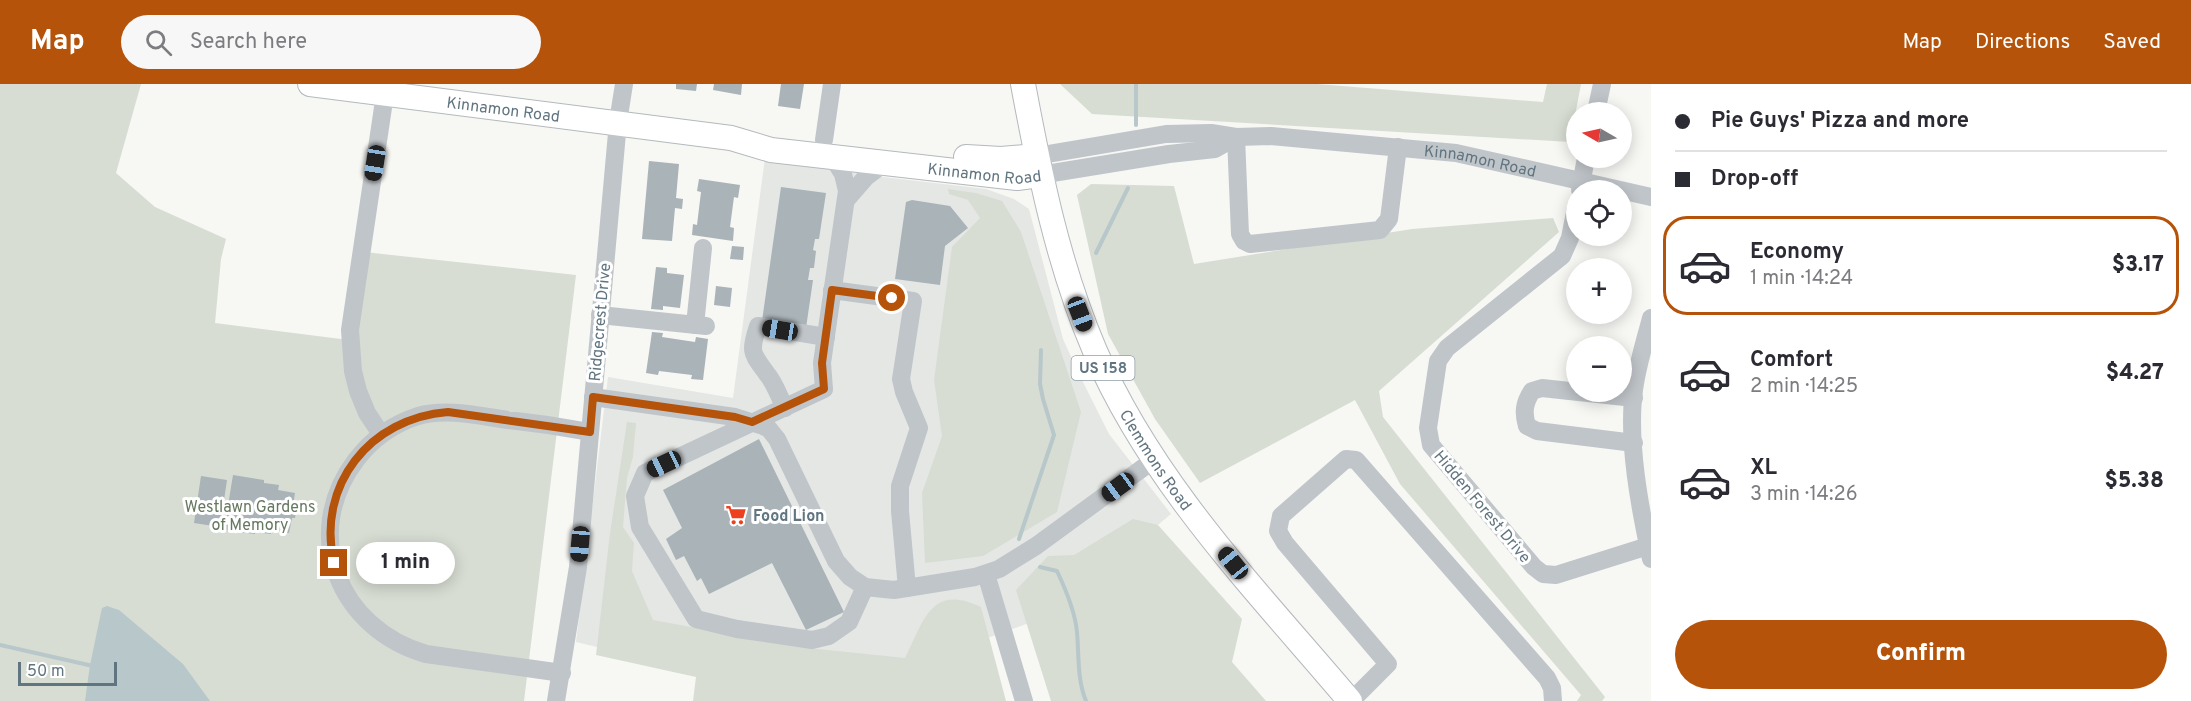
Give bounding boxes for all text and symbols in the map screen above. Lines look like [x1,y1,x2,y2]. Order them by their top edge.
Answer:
search box [121,15,541,69]
text: Map [30,24,85,60]
icon: search [142,26,175,59]
text: Search here [190,29,307,56]
text: Map [1902,29,1942,56]
text: Directions [1975,29,2070,56]
text: Saved [2103,29,2161,56]
street label: Kinnamon Road [445,94,561,128]
north arrow [1566,102,1632,168]
map controls [1566,102,1632,402]
text: Pie Guys' Pizza and more [1711,108,1969,135]
street label: Kinnamon Road [1423,142,1538,183]
car [363,144,387,182]
street label: Kinnamon Road [926,160,1043,190]
text: Drop-off [1711,166,1798,193]
button: locate [1566,180,1632,246]
icon: car [1678,239,1732,293]
text: Economy [1750,239,1844,266]
text: $3.17 [2112,252,2164,279]
button: + [1566,258,1632,324]
street label: Ridgecrest Drive [586,262,616,382]
text: 1 min · 14:24 [1750,266,1853,292]
route start [878,284,905,311]
car [1065,294,1095,334]
car [761,318,799,342]
button: − [1566,336,1632,402]
icon: car [1678,347,1732,401]
text: Comfort [1750,347,1833,374]
road number: US 158 [1072,356,1134,380]
text: $4.27 [2106,360,2164,387]
text: 2 min · 14:25 [1750,374,1858,400]
street label: Clemmons Road [1114,406,1195,515]
street label: Hidden Forest Drive [1429,447,1534,568]
car [644,448,684,480]
icon: car [1678,455,1732,509]
text: XL [1750,455,1777,482]
text: $5.38 [2105,468,2164,495]
car [1098,469,1138,505]
text: 3 min · 14:26 [1750,482,1858,508]
park label: Westlawn Gardens of Memory [184,498,316,536]
supermarket icon: Food Lion [724,503,748,527]
place label: Food Lion [753,507,825,527]
car [569,525,591,563]
callout: 1 min [355,542,454,584]
car [1215,543,1251,583]
route end [320,549,347,576]
text: 1 min [381,550,430,576]
button: Confirm [1675,620,2167,689]
scale bar [18,659,117,686]
text: 50 m [27,662,65,682]

